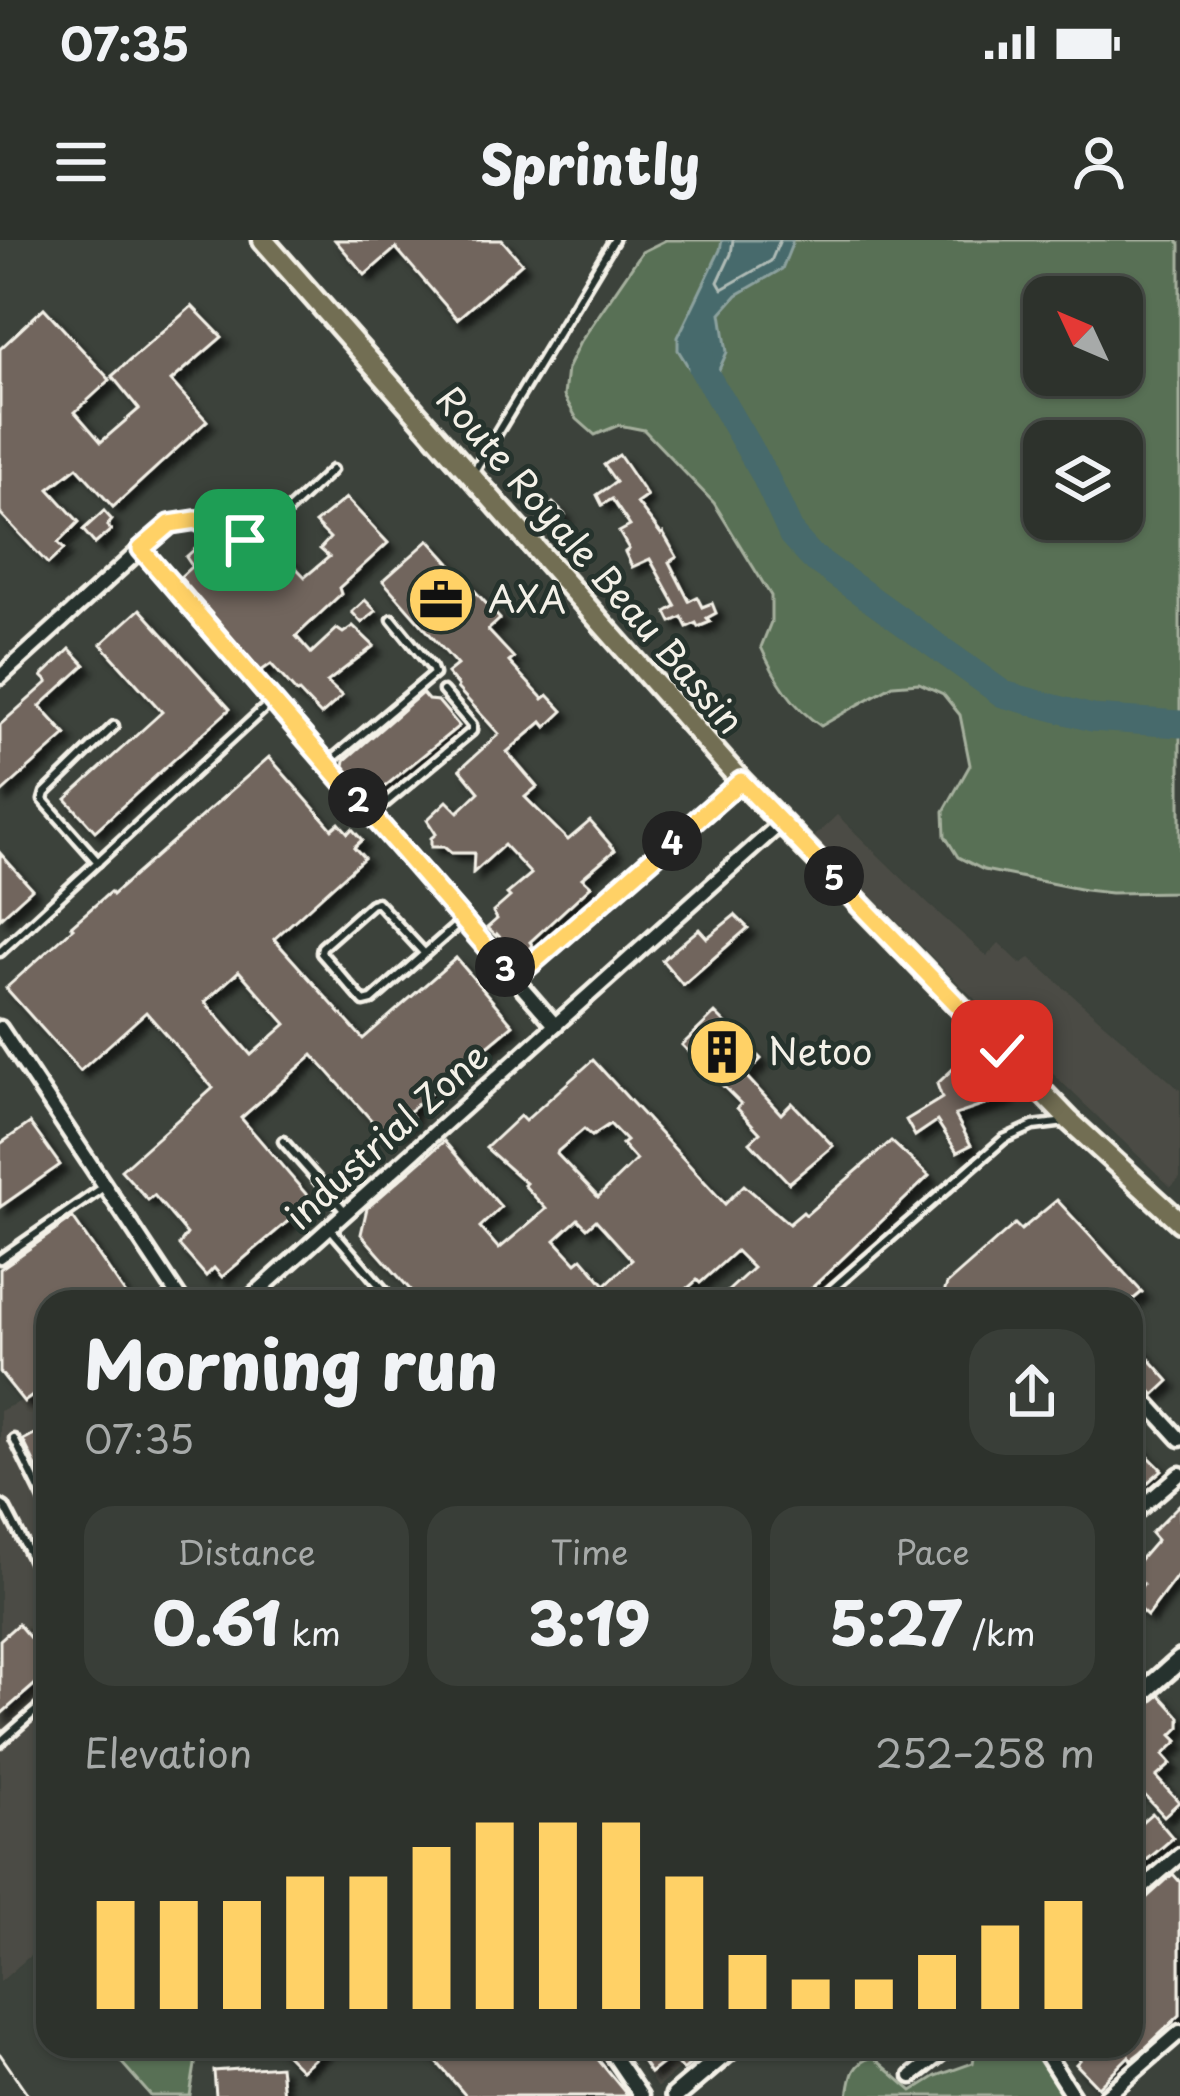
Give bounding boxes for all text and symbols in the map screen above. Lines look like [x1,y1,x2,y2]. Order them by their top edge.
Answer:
text: 07:35 [60,8,189,76]
text: Sprintly [480,122,700,203]
icon: menu [48,129,114,195]
icon: person [1066,129,1132,195]
north arrow [1023,276,1143,396]
map controls [1023,276,1143,540]
street label: Route Royale Beau Bassin [425,373,758,745]
button: layers [1023,420,1143,540]
pin [194,489,296,591]
icon: arrive [212,507,278,573]
office icon: AXA [406,565,476,635]
place label: AXA [488,571,566,625]
pin: 2 [328,768,388,828]
text: 2 [346,773,370,823]
pin: 4 [642,811,702,871]
text: 4 [661,816,683,866]
pin: 5 [804,846,864,906]
text: 5 [823,851,845,901]
pin: 3 [475,937,535,997]
text: 3 [494,942,516,992]
pin [951,1000,1053,1102]
building icon: Netoo [687,1017,757,1087]
icon: check [969,1018,1035,1084]
place label: Netoo [768,1023,872,1077]
street label: industrial Zone [272,1028,499,1241]
text: Morning run [84,1313,498,1412]
button: share [969,1329,1095,1455]
text: 07:35 [84,1408,194,1467]
text: Distance [177,1526,316,1576]
text: Time [551,1526,628,1576]
text: Pace [895,1526,970,1576]
text: 0.61 [152,1576,280,1666]
text: 3:19 [528,1576,651,1666]
text: 5:27 [830,1576,962,1666]
text: km [280,1607,341,1657]
text: /km [962,1607,1035,1657]
text: Elevation [84,1722,252,1781]
text: 252–258 m [875,1722,1095,1781]

